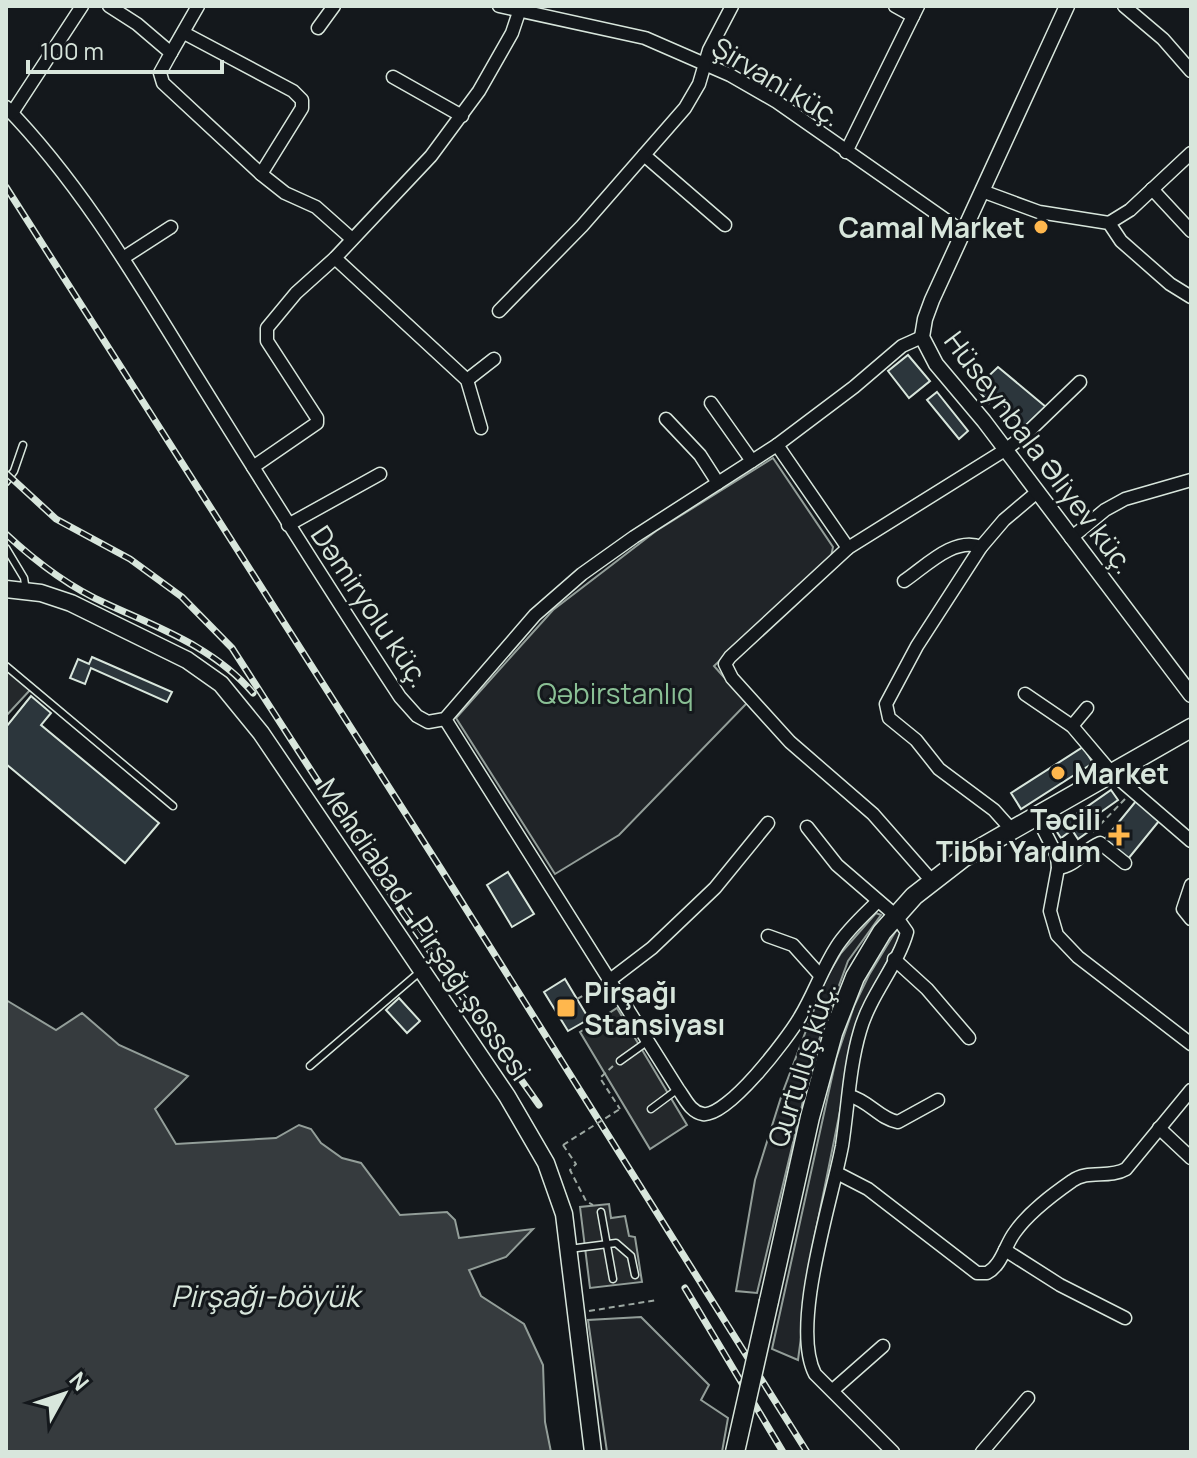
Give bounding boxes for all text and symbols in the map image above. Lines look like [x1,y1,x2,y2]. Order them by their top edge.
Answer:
scale bar [28,24,222,74]
street label: Şirvani küç. [705,28,849,134]
text: 100 m [40,34,104,67]
place label: Camal Market [838,208,1025,246]
marker: Camal Market [1032,218,1050,236]
street label: Hüseynbala Əliyev küç. [936,323,1144,581]
street label: Dəmiryolu küç. [303,518,439,694]
park label: Qəbirstanlıq [536,674,694,712]
place label: Market [1074,754,1169,792]
marker: Market [1049,764,1067,782]
street label: Mehdiabad - Pirşağı şossesi [309,770,541,1088]
place label: Təcili Tibbi Yardım [936,800,1101,870]
marker: Təcili Tibbi Yardım [1108,824,1130,846]
place label: Pirşağı Stansiyası [584,973,725,1043]
street label: Qurtuluş küç. [758,977,844,1151]
marker: Pirşağı Stansiyası [555,997,577,1019]
water label: Pirşağı-böyük [171,1275,363,1316]
north arrow [24,1354,104,1434]
text: N [63,1365,96,1397]

